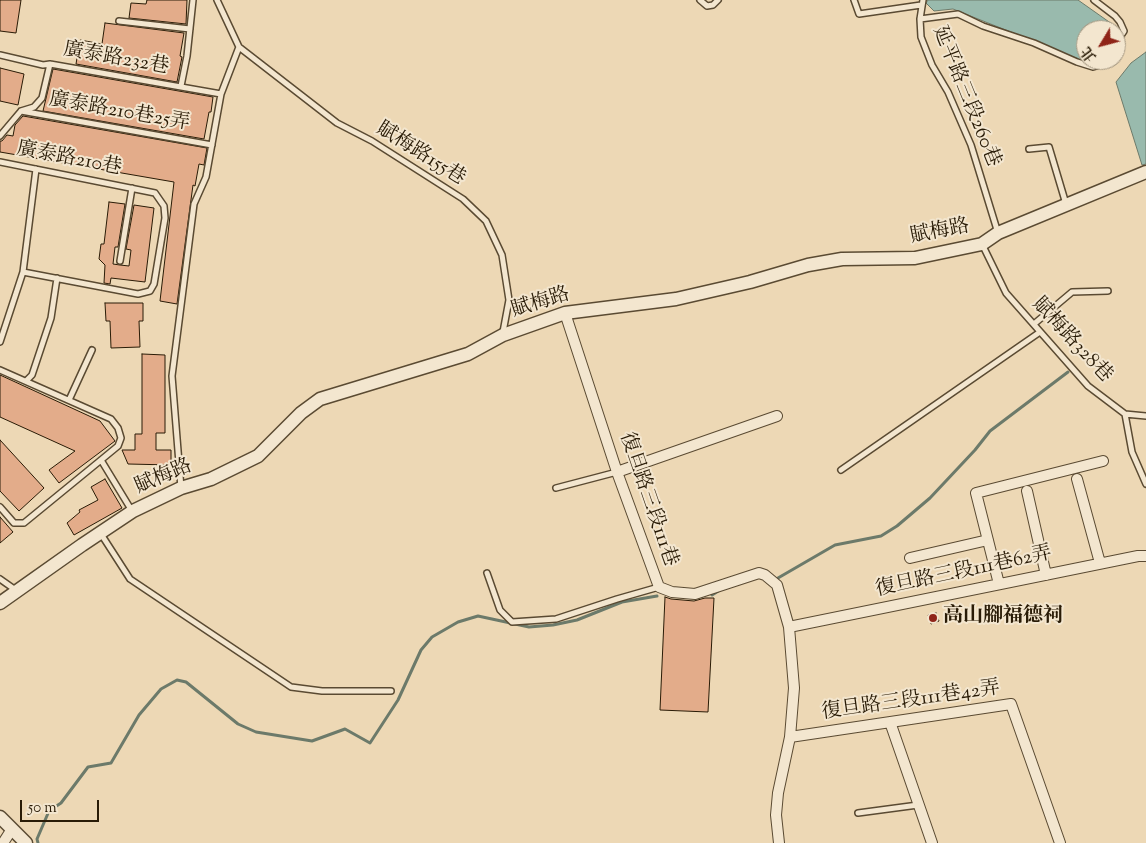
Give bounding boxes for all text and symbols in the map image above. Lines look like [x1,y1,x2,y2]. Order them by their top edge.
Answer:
north arrow [1076,20,1126,70]
street label: 延平路三段260巷 [926,23,1004,171]
street label: 廣泰路232巷 [61,39,171,81]
text: 北 [1078,42,1102,65]
street label: 廣泰路210巷25弄 [47,89,191,137]
street label: 賦梅路155巷 [371,118,469,192]
street label: 廣泰路210巷 [14,138,124,182]
street label: 賦梅路 [908,215,972,251]
street label: 賦梅路 [509,284,573,324]
street label: 賦梅路328巷 [1026,294,1116,388]
street label: 復旦路三段111巷 [613,430,681,570]
street label: 賦梅路 [132,455,196,501]
street label: 復旦路三段111巷62弄 [874,543,1054,603]
place label: 高山腳福德祠 [943,606,1063,630]
marker: 高山腳福德祠 [927,612,939,624]
street label: 復旦路三段111巷42弄 [820,678,1002,726]
scale bar [22,790,101,822]
text: 50 m [28,798,57,819]

